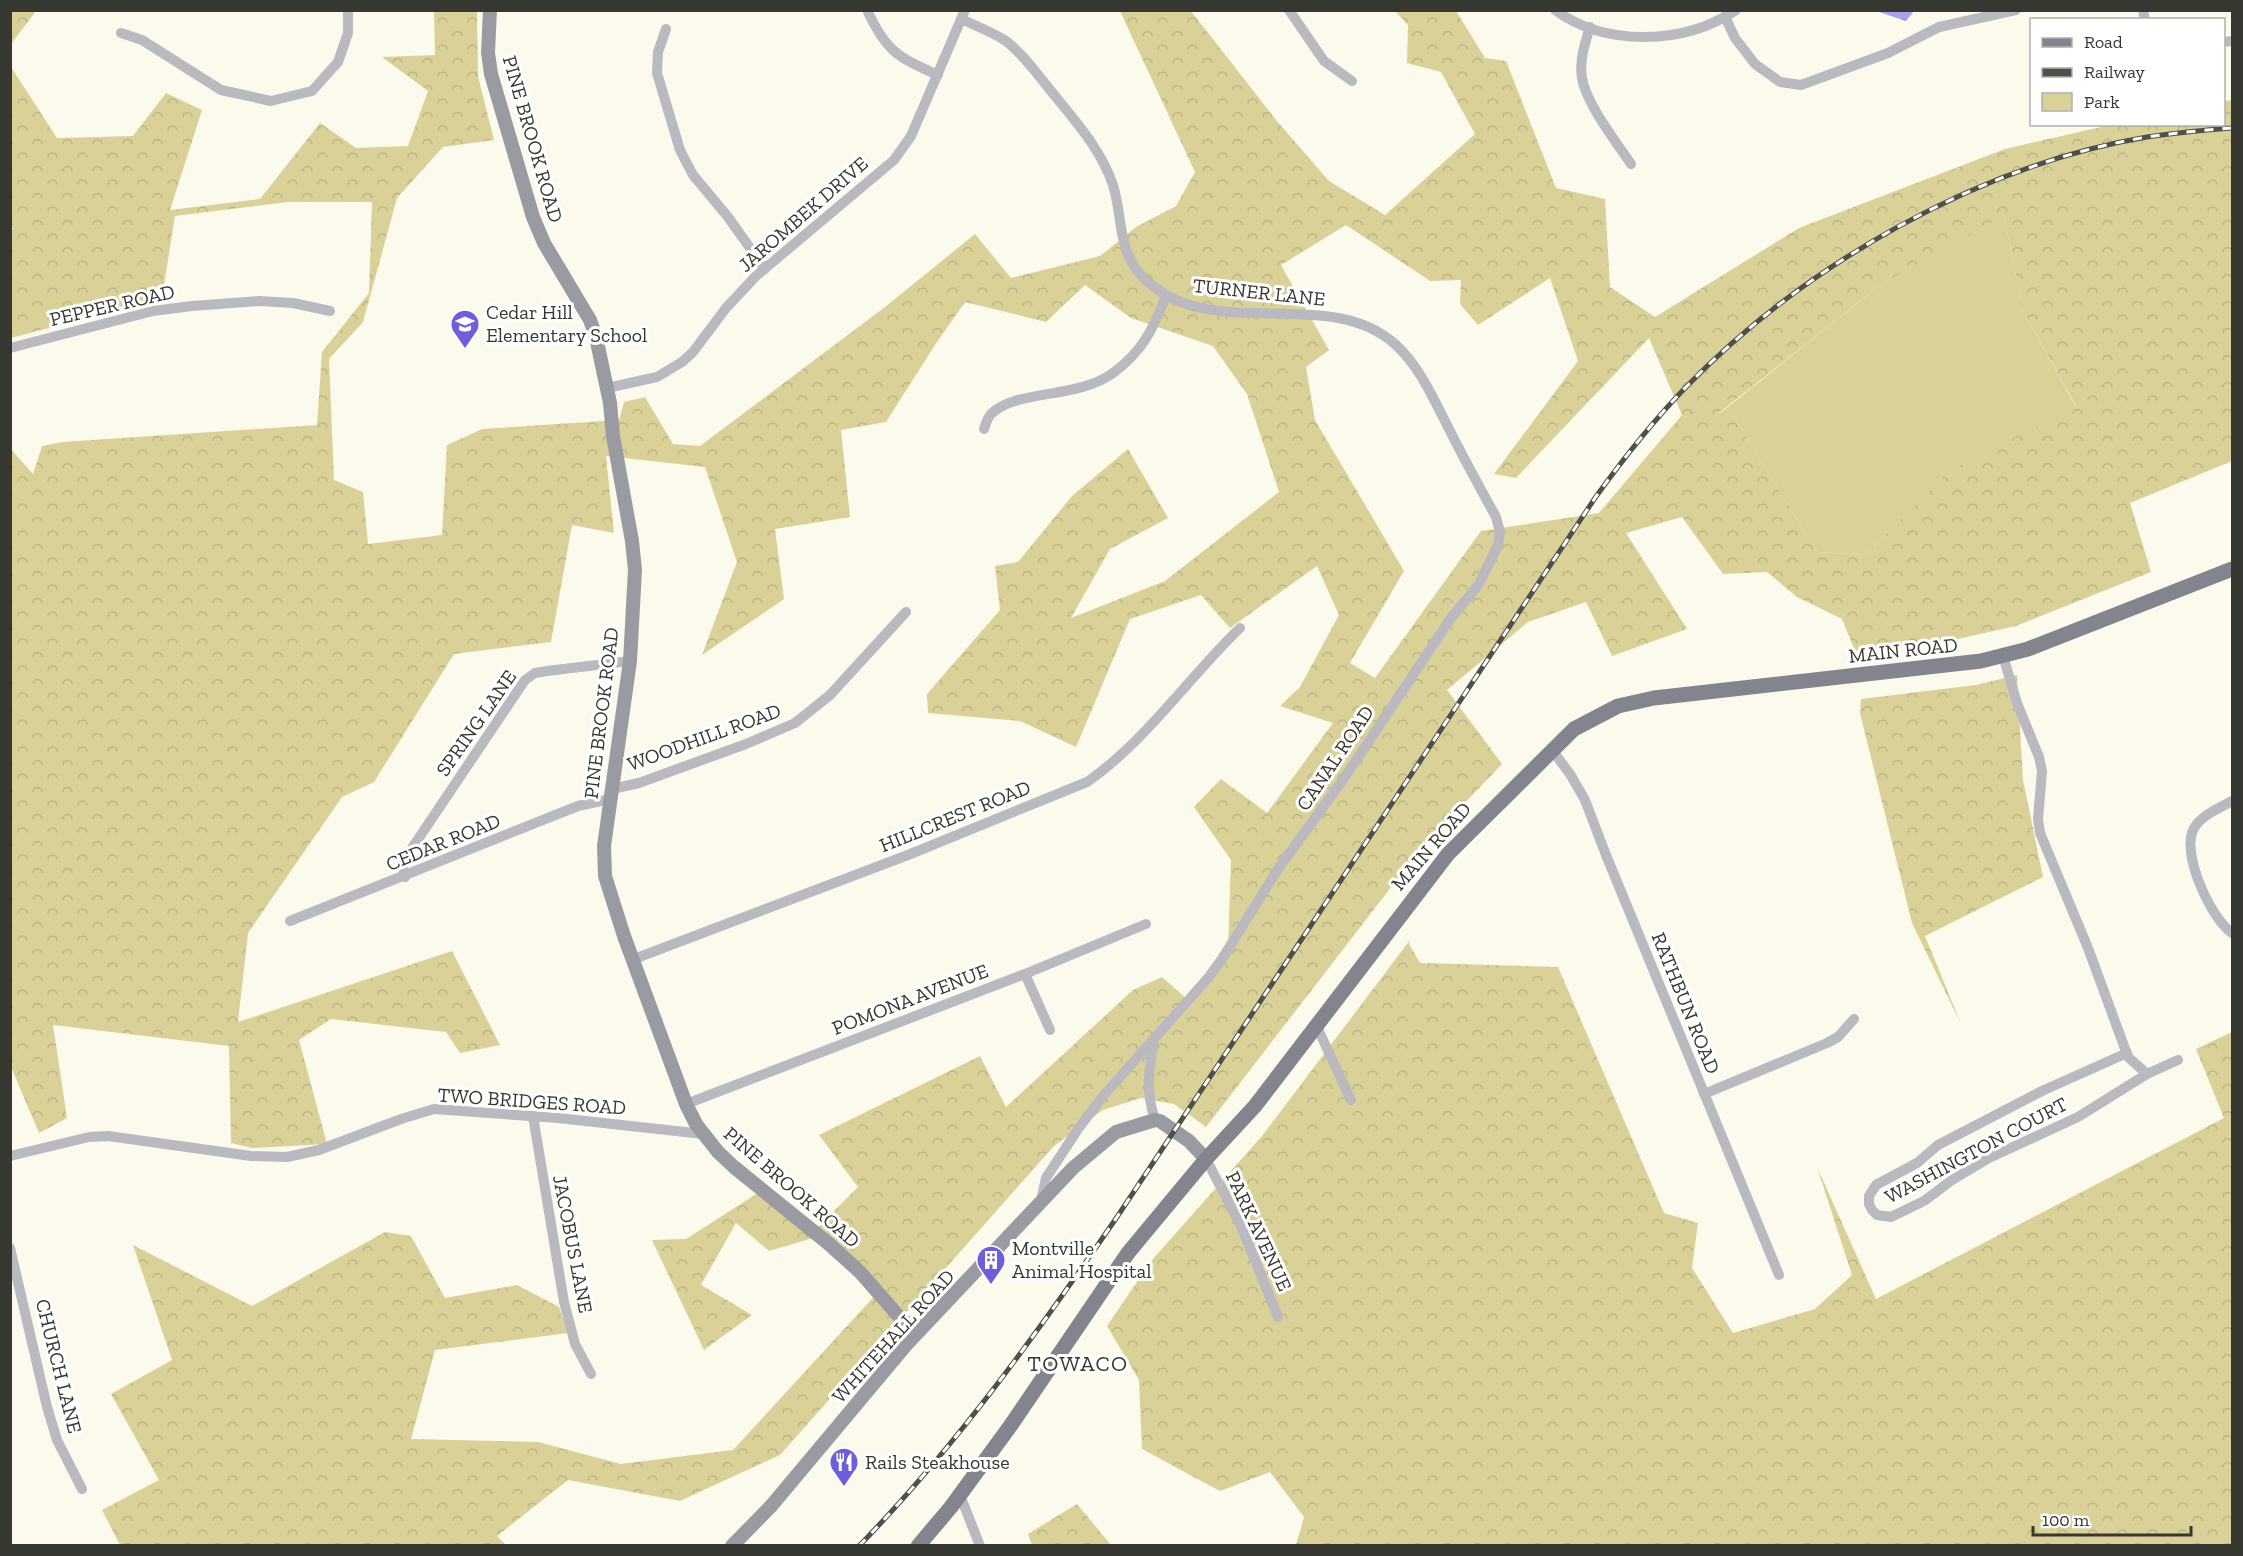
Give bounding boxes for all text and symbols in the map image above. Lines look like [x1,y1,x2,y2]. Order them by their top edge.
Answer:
legend [2030,18,2225,126]
text: Road [2084,31,2123,53]
street label: PINE BROOK ROAD [498,53,568,225]
text: Railway [2084,61,2146,83]
text: Park [2084,91,2120,113]
street label: JAROMBEK DRIVE [733,151,873,277]
street label: TURNER LANE [1192,273,1326,311]
street label: PEPPER ROAD [47,279,177,331]
place label: Cedar Hill Elementary School [486,300,647,347]
school or university icon: Cedar Hill Elementary School [449,308,481,350]
street label: PINE BROOK ROAD [579,626,623,800]
street label: MAIN ROAD [1847,632,1959,668]
street label: SPRING LANE [431,665,521,781]
street label: WOODHILL ROAD [624,698,784,776]
street label: CANAL ROAD [1291,701,1379,815]
street label: HILLCREST ROAD [876,775,1034,857]
street label: MAIN ROAD [1386,797,1476,895]
street label: CEDAR ROAD [382,808,504,876]
street label: RATHBUN ROAD [1647,929,1725,1077]
street label: POMONA AVENUE [829,958,991,1040]
street label: TWO BRIDGES ROAD [437,1082,627,1120]
street label: WASHINGTON COURT [1881,1092,2071,1208]
street label: PINE BROOK ROAD [719,1121,865,1253]
street label: PARK AVENUE [1221,1167,1297,1295]
street label: JACOBUS LANE [548,1173,598,1315]
place label: Montville Animal Hospital [1012,1236,1151,1283]
building icon: Montville Animal Hospital [975,1244,1007,1286]
street label: WHITEHALL ROAD [827,1264,959,1408]
street label: CHURCH LANE [31,1296,87,1436]
district label: TOWACO [1027,1350,1129,1377]
restaurant icon: Rails Steakhouse [828,1446,860,1488]
place label: Rails Steakhouse [865,1450,1010,1474]
scale bar [2033,1499,2190,1537]
text: 100 m [2042,1509,2090,1531]

